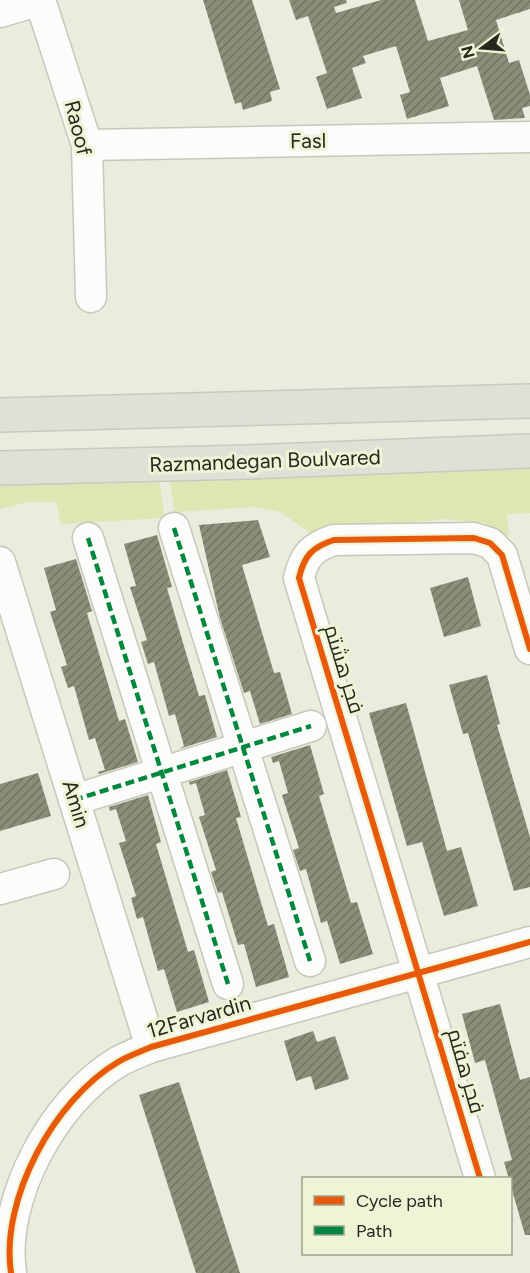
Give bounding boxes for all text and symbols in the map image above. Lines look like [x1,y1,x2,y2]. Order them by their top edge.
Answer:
north arrow [452,18,512,78]
text: N [457,43,479,61]
street label: Raoof [60,98,97,158]
street label: Fasl [290,128,326,153]
street label: Razmandegan Boulvared [149,444,381,477]
street label: فجر هشتم [317,621,370,717]
street label: Amin [57,777,96,831]
street label: 12Farvardin [144,990,254,1043]
street label: فجر هفتم [441,1026,490,1117]
legend [302,1177,512,1255]
text: Cycle path [356,1190,443,1212]
text: Path [356,1220,392,1242]

